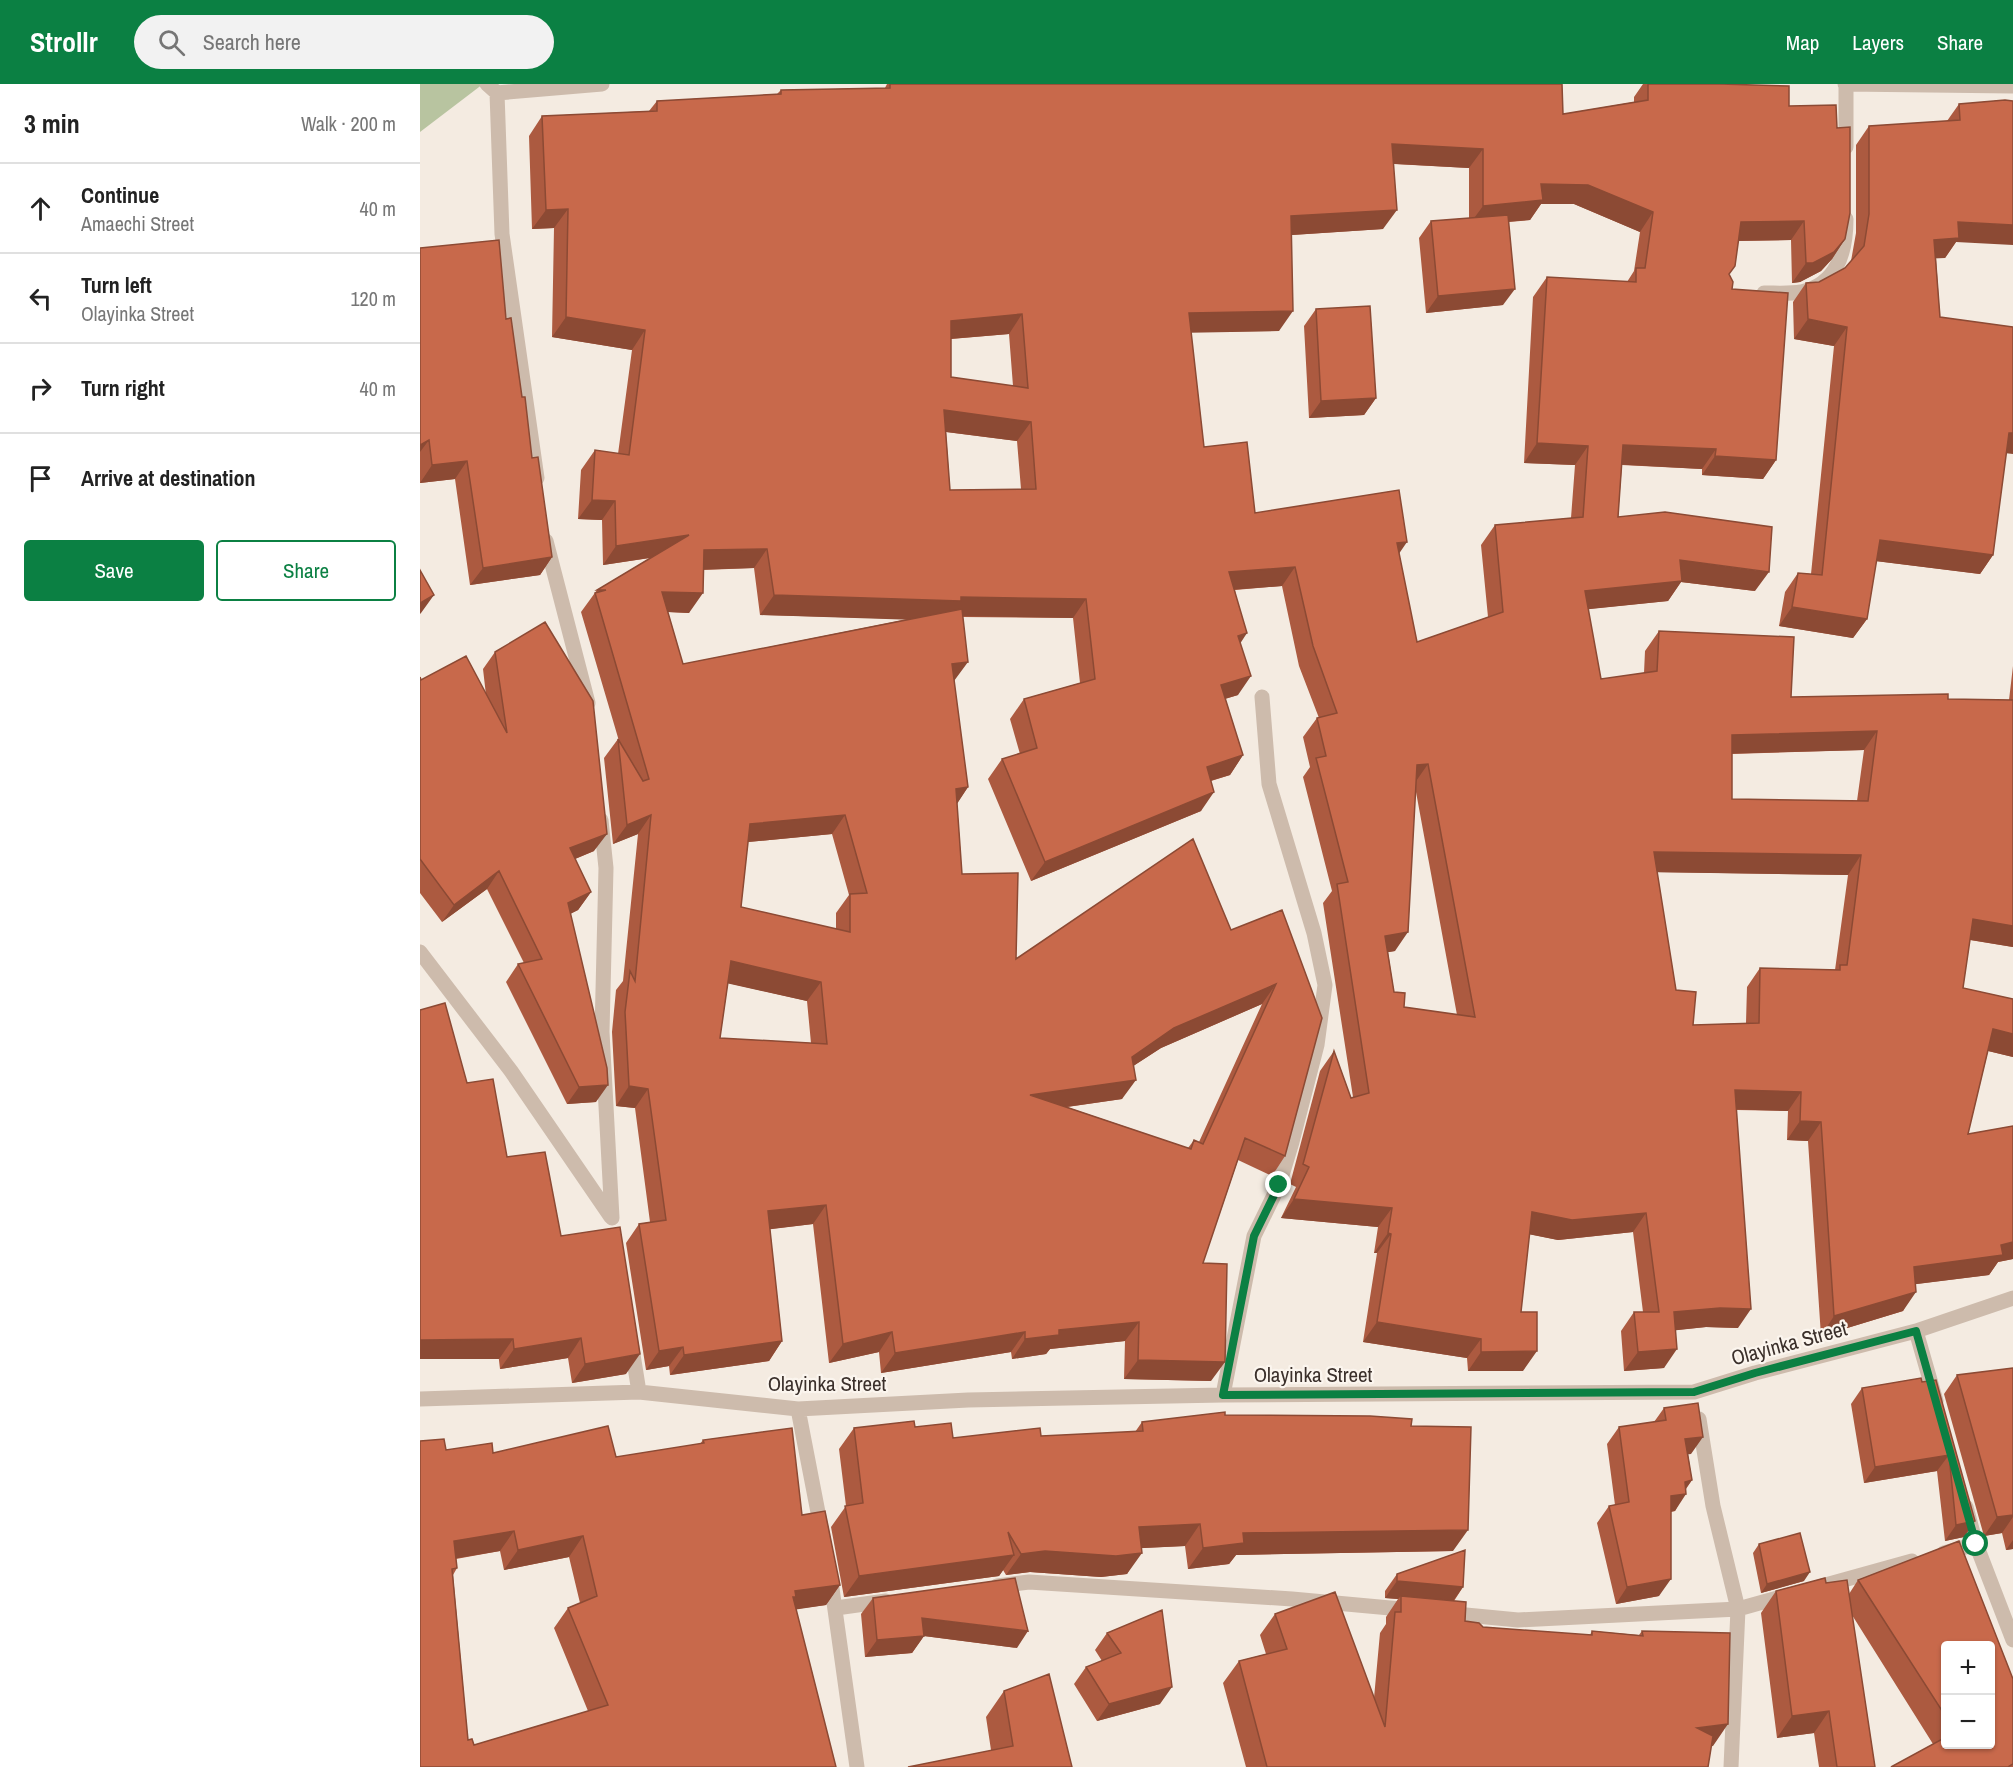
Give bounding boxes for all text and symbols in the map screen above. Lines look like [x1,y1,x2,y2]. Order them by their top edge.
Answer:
search box [134,15,554,69]
text: Strollr [30,23,98,61]
icon: search [155,26,188,59]
text: Search here [203,27,301,57]
text: Map [1786,28,1819,57]
text: Layers [1852,28,1904,57]
text: Share [1937,28,1983,57]
text: 3 min [24,106,80,141]
text: Walk · 200 m [301,110,396,137]
text: Continue [81,180,159,210]
icon: ahead [24,192,57,225]
text: 40 m [360,195,396,222]
text: Amaechi Street [81,210,194,237]
text: Turn left [81,270,152,300]
icon: left [24,282,57,315]
text: 120 m [350,285,396,312]
text: Olayinka Street [81,300,194,327]
icon: right [24,372,57,405]
text: Turn right [81,373,165,403]
text: 40 m [360,375,396,402]
icon: arrive [24,462,57,495]
text: Arrive at destination [81,463,255,493]
button: Save [24,540,204,601]
button: Share [216,540,396,601]
route end [1265,1171,1291,1197]
street label: Olayinka Street [1728,1314,1850,1372]
street label: Olayinka Street [1254,1360,1373,1389]
street label: Olayinka Street [768,1369,887,1398]
route start [1962,1530,1988,1556]
map controls [1941,1641,1995,1749]
button: + [1941,1641,1995,1695]
button: − [1941,1695,1995,1749]

